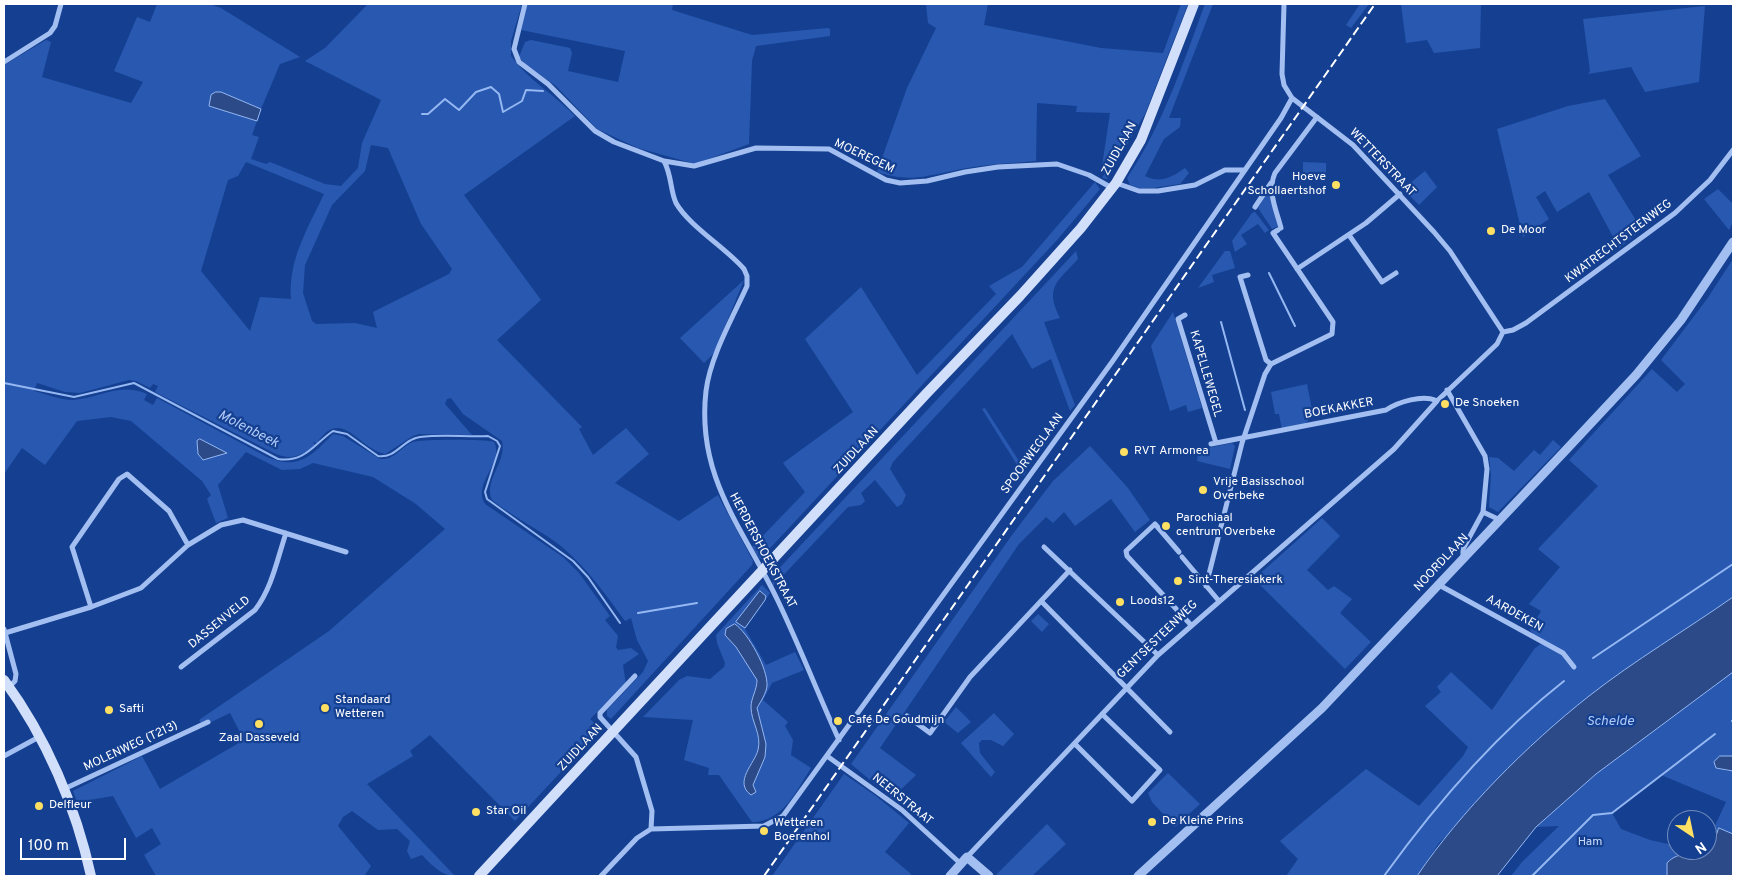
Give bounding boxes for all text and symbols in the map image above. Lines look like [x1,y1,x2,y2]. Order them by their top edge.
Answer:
street label: ZUIDLAAN [1099,120,1141,178]
street label: WETTERSTRAAT [1346,126,1418,200]
street label: MOEREGEM [831,137,897,177]
place label: Hoeve Schollaertshof [1248,171,1326,199]
marker: Hoeve Schollaertshof [1330,179,1342,191]
street label: KWATRECHTSTEENWEG [1563,197,1675,287]
place label: De Moor [1501,224,1546,238]
marker: De Moor [1485,225,1497,237]
street label: KAPELLEWEGEL [1186,329,1224,419]
street label: BOEKAKKER [1303,395,1375,423]
place label: De Snoeken [1455,397,1519,411]
marker: De Snoeken [1439,398,1451,410]
water label: Molenbeek [215,408,281,452]
street label: SPOORWEGLAAN [999,411,1067,497]
street label: ZUIDLAAN [832,424,882,478]
place label: RVT Armonea [1134,445,1209,459]
marker: RVT Armonea [1118,446,1130,458]
place label: Vrije Basisschool Overbeke [1213,476,1304,504]
marker: Vrije Basisschool Overbeke [1197,484,1209,496]
street label: HERDERSHOEKSTRAAT [725,491,799,611]
place label: Parochiaal centrum Overbeke [1176,512,1275,540]
marker: Parochiaal centrum Overbeke [1160,520,1172,532]
street label: NOORDLAAN [1412,531,1472,595]
place label: Sint-Theresiakerk [1188,574,1283,588]
marker: Sint-Theresiakerk [1172,575,1184,587]
street label: AARDEKEN [1483,592,1545,636]
street label: DASSENVELD [186,594,254,652]
place label: Loods12 [1130,595,1175,609]
marker: Loods12 [1114,596,1126,608]
street label: GENTSESTEENWEG [1115,598,1201,682]
place label: Standaard Wetteren [335,694,391,722]
marker: Standaard Wetteren [319,702,331,714]
place label: Safti [119,703,144,717]
marker: Safti [103,704,115,716]
place label: Café De Goudmijn [848,714,944,728]
water label: Schelde [1586,714,1634,730]
marker: Café De Goudmijn [832,715,844,727]
marker: Zaal Dasseveld [253,718,265,730]
street label: MOLENWEG (T213) [82,719,180,775]
street label: ZUIDLAAN [556,721,606,775]
place label: Zaal Dasseveld [219,732,299,746]
street label: NEERSTRAAT [869,771,935,829]
place label: Delfleur [49,799,92,813]
marker: Delfleur [33,800,45,812]
place label: Star Oil [486,805,526,819]
marker: Star Oil [470,806,482,818]
north arrow [1667,810,1717,860]
place label: De Kleine Prins [1162,815,1244,829]
marker: De Kleine Prins [1146,816,1158,828]
place label: Wetteren Boerenhol [774,817,830,845]
marker: Wetteren Boerenhol [758,825,770,837]
scale bar [22,828,129,860]
park label: Ham [1578,836,1602,850]
text: 100 m [28,837,69,856]
text: N [1691,837,1709,857]

